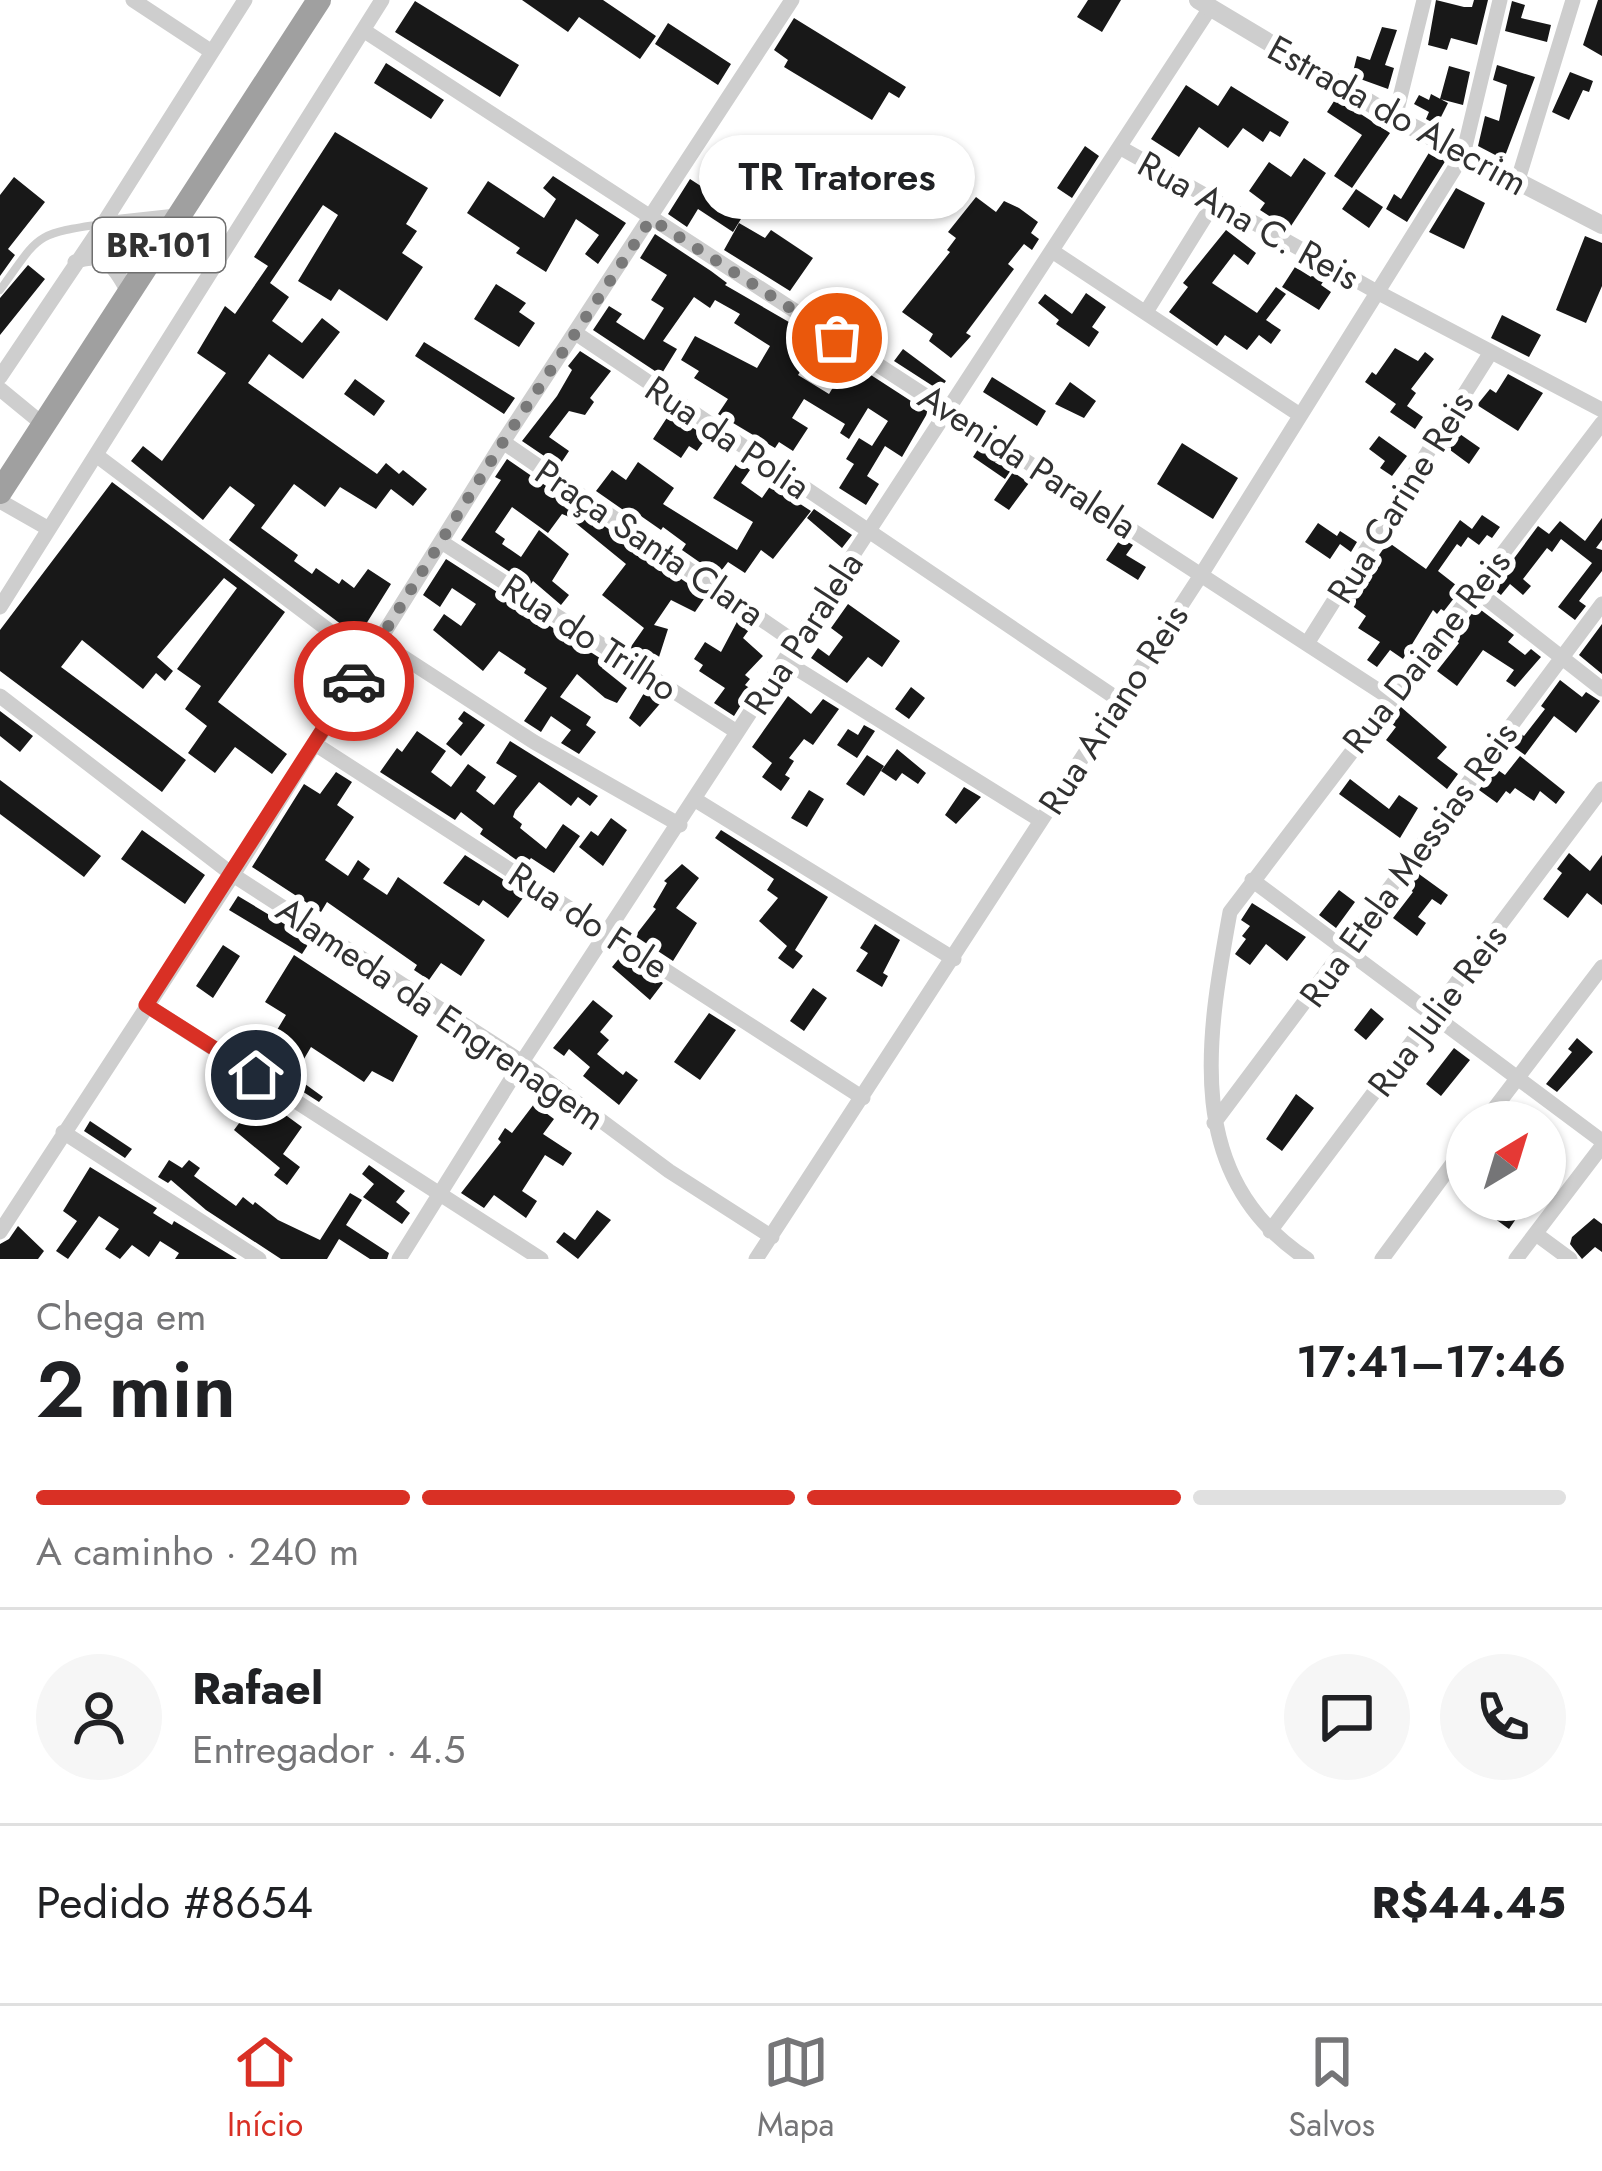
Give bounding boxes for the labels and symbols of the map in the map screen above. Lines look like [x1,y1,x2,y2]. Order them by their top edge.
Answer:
street label: Estrada do Alecrim [1259,22,1537,208]
callout: TR Tratores [699,134,975,218]
street label: Rua Ana C. Reis [1129,138,1369,302]
road number: BR-101 [93,218,225,272]
pin [786,287,888,389]
street label: Rua da Polia [635,363,821,511]
street label: Avenida Paralela [909,371,1147,551]
street label: Rua Carine Reis [1314,381,1486,613]
street label: Praça Santa Clara [525,446,775,638]
street label: Rua Daiane Reis [1330,538,1522,764]
street label: Rua Paralela [731,541,875,725]
street label: Rua do Trilho [492,561,688,713]
street label: Rua Ariano Reis [1025,593,1201,825]
courier [294,621,414,741]
street label: Rua Etela Messias Reis [1287,710,1529,1018]
street label: Rua do Fole [499,849,679,991]
street label: Alameda da Engrenagem [266,883,616,1143]
street label: Rua Julie Reis [1355,913,1519,1107]
pin [205,1024,307,1126]
north arrow [1446,1101,1566,1221]

